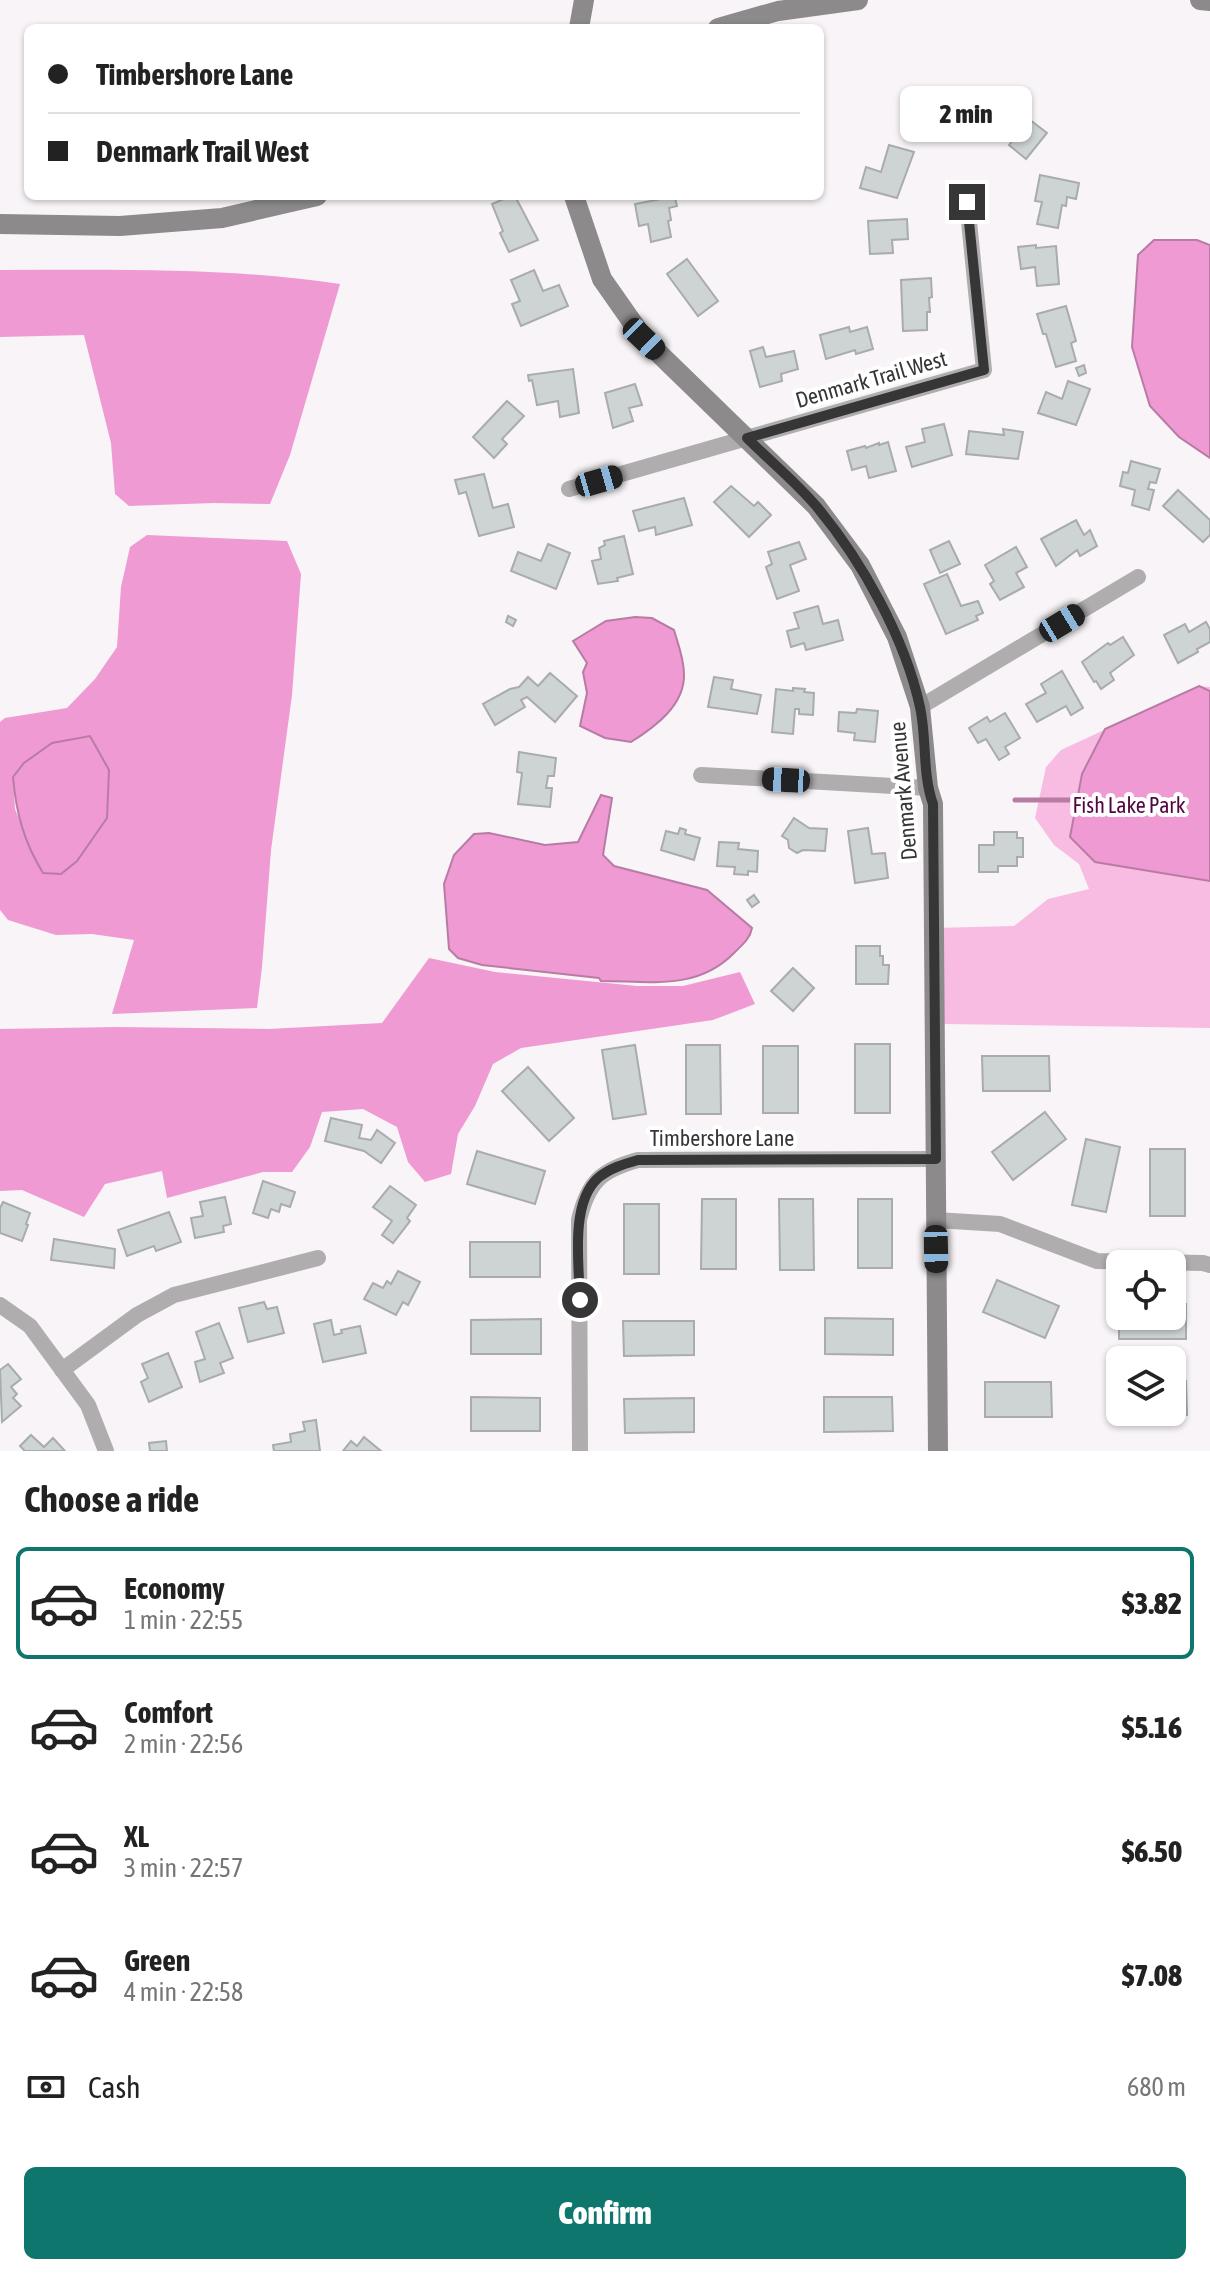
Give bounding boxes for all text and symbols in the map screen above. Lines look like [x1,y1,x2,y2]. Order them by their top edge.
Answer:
text: Timbershore Lane [96,57,293,91]
callout: 2 min [901,86,1033,142]
text: 2 min [939,99,993,129]
text: Denmark Trail West [96,134,309,168]
route end [949,184,985,220]
car [618,314,670,364]
street label: Denmark Trail West [792,345,950,413]
car [573,463,625,499]
car [1035,600,1089,646]
street label: Denmark Avenue [884,721,922,861]
car [761,767,811,793]
park label: Fish Lake Park [1072,792,1186,818]
street label: Timbershore Lane [650,1125,794,1151]
car [924,1225,948,1273]
map controls [1106,1250,1186,1426]
button: locate [1106,1250,1186,1330]
route start [562,1282,598,1318]
button: layers [1106,1346,1186,1426]
text: Choose a ride [24,1478,199,1520]
icon: car [28,1567,100,1639]
text: Economy [124,1571,225,1605]
text: $3.82 [1122,1586,1182,1620]
text: 1 min · 22:55 [124,1605,243,1635]
icon: car [28,1691,100,1763]
text: Comfort [124,1695,213,1729]
text: $5.16 [1122,1710,1182,1744]
text: 2 min · 22:56 [124,1729,243,1759]
icon: car [28,1815,100,1887]
text: XL [124,1819,149,1853]
text: $6.50 [1122,1834,1182,1868]
text: 3 min · 22:57 [124,1853,243,1883]
icon: car [28,1939,100,2011]
text: Green [124,1943,190,1977]
text: $7.08 [1122,1958,1182,1992]
text: 4 min · 22:58 [124,1977,243,2007]
icon: cash [24,2065,68,2109]
text: Cash [88,2070,141,2104]
text: 680 m [1127,2072,1186,2102]
button: Confirm [24,2167,1186,2259]

